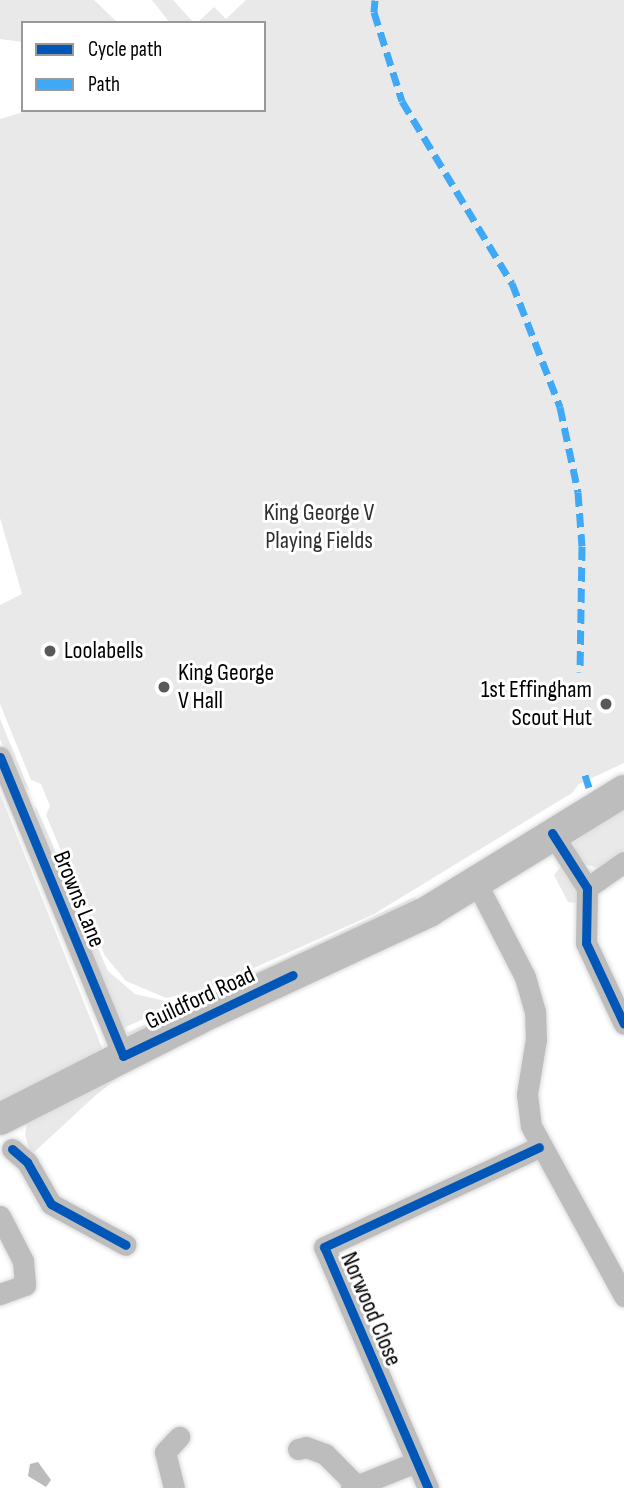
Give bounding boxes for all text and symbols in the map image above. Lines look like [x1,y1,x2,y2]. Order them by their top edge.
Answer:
legend [21,21,266,112]
text: Cycle path [88,37,162,62]
text: Path [88,72,120,97]
park label: King George V Playing Fields [264,499,374,555]
place label: Loolabells [64,637,143,665]
marker: Loolabells [42,643,58,659]
place label: King George V Hall [178,659,274,715]
place label: 1st Effingham Scout Hut [481,676,592,732]
marker: King George V Hall [156,679,172,695]
marker: 1st Effingham Scout Hut [598,696,614,712]
street label: Browns Lane [47,847,111,951]
street label: Guildford Road [141,960,259,1036]
street label: Norwood Close [334,1248,408,1370]

